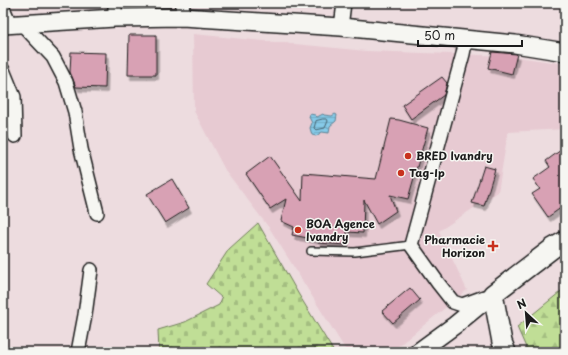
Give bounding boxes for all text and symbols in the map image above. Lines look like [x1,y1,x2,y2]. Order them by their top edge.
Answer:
scale bar [418,22,522,48]
text: 50 m [424,26,455,44]
place label: BRED Ivandry [416,147,493,164]
marker: BRED Ivandry [403,151,413,161]
place label: Tag-Ip [409,164,445,181]
marker: Tag-Ip [396,168,406,178]
place label: BOA Agence Ivandry [306,215,375,245]
marker: BOA Agence Ivandry [293,225,303,235]
place label: Pharmacie Horizon [424,231,485,261]
marker: Pharmacie Horizon [488,241,498,251]
north arrow [506,293,546,333]
text: N [514,294,529,313]

